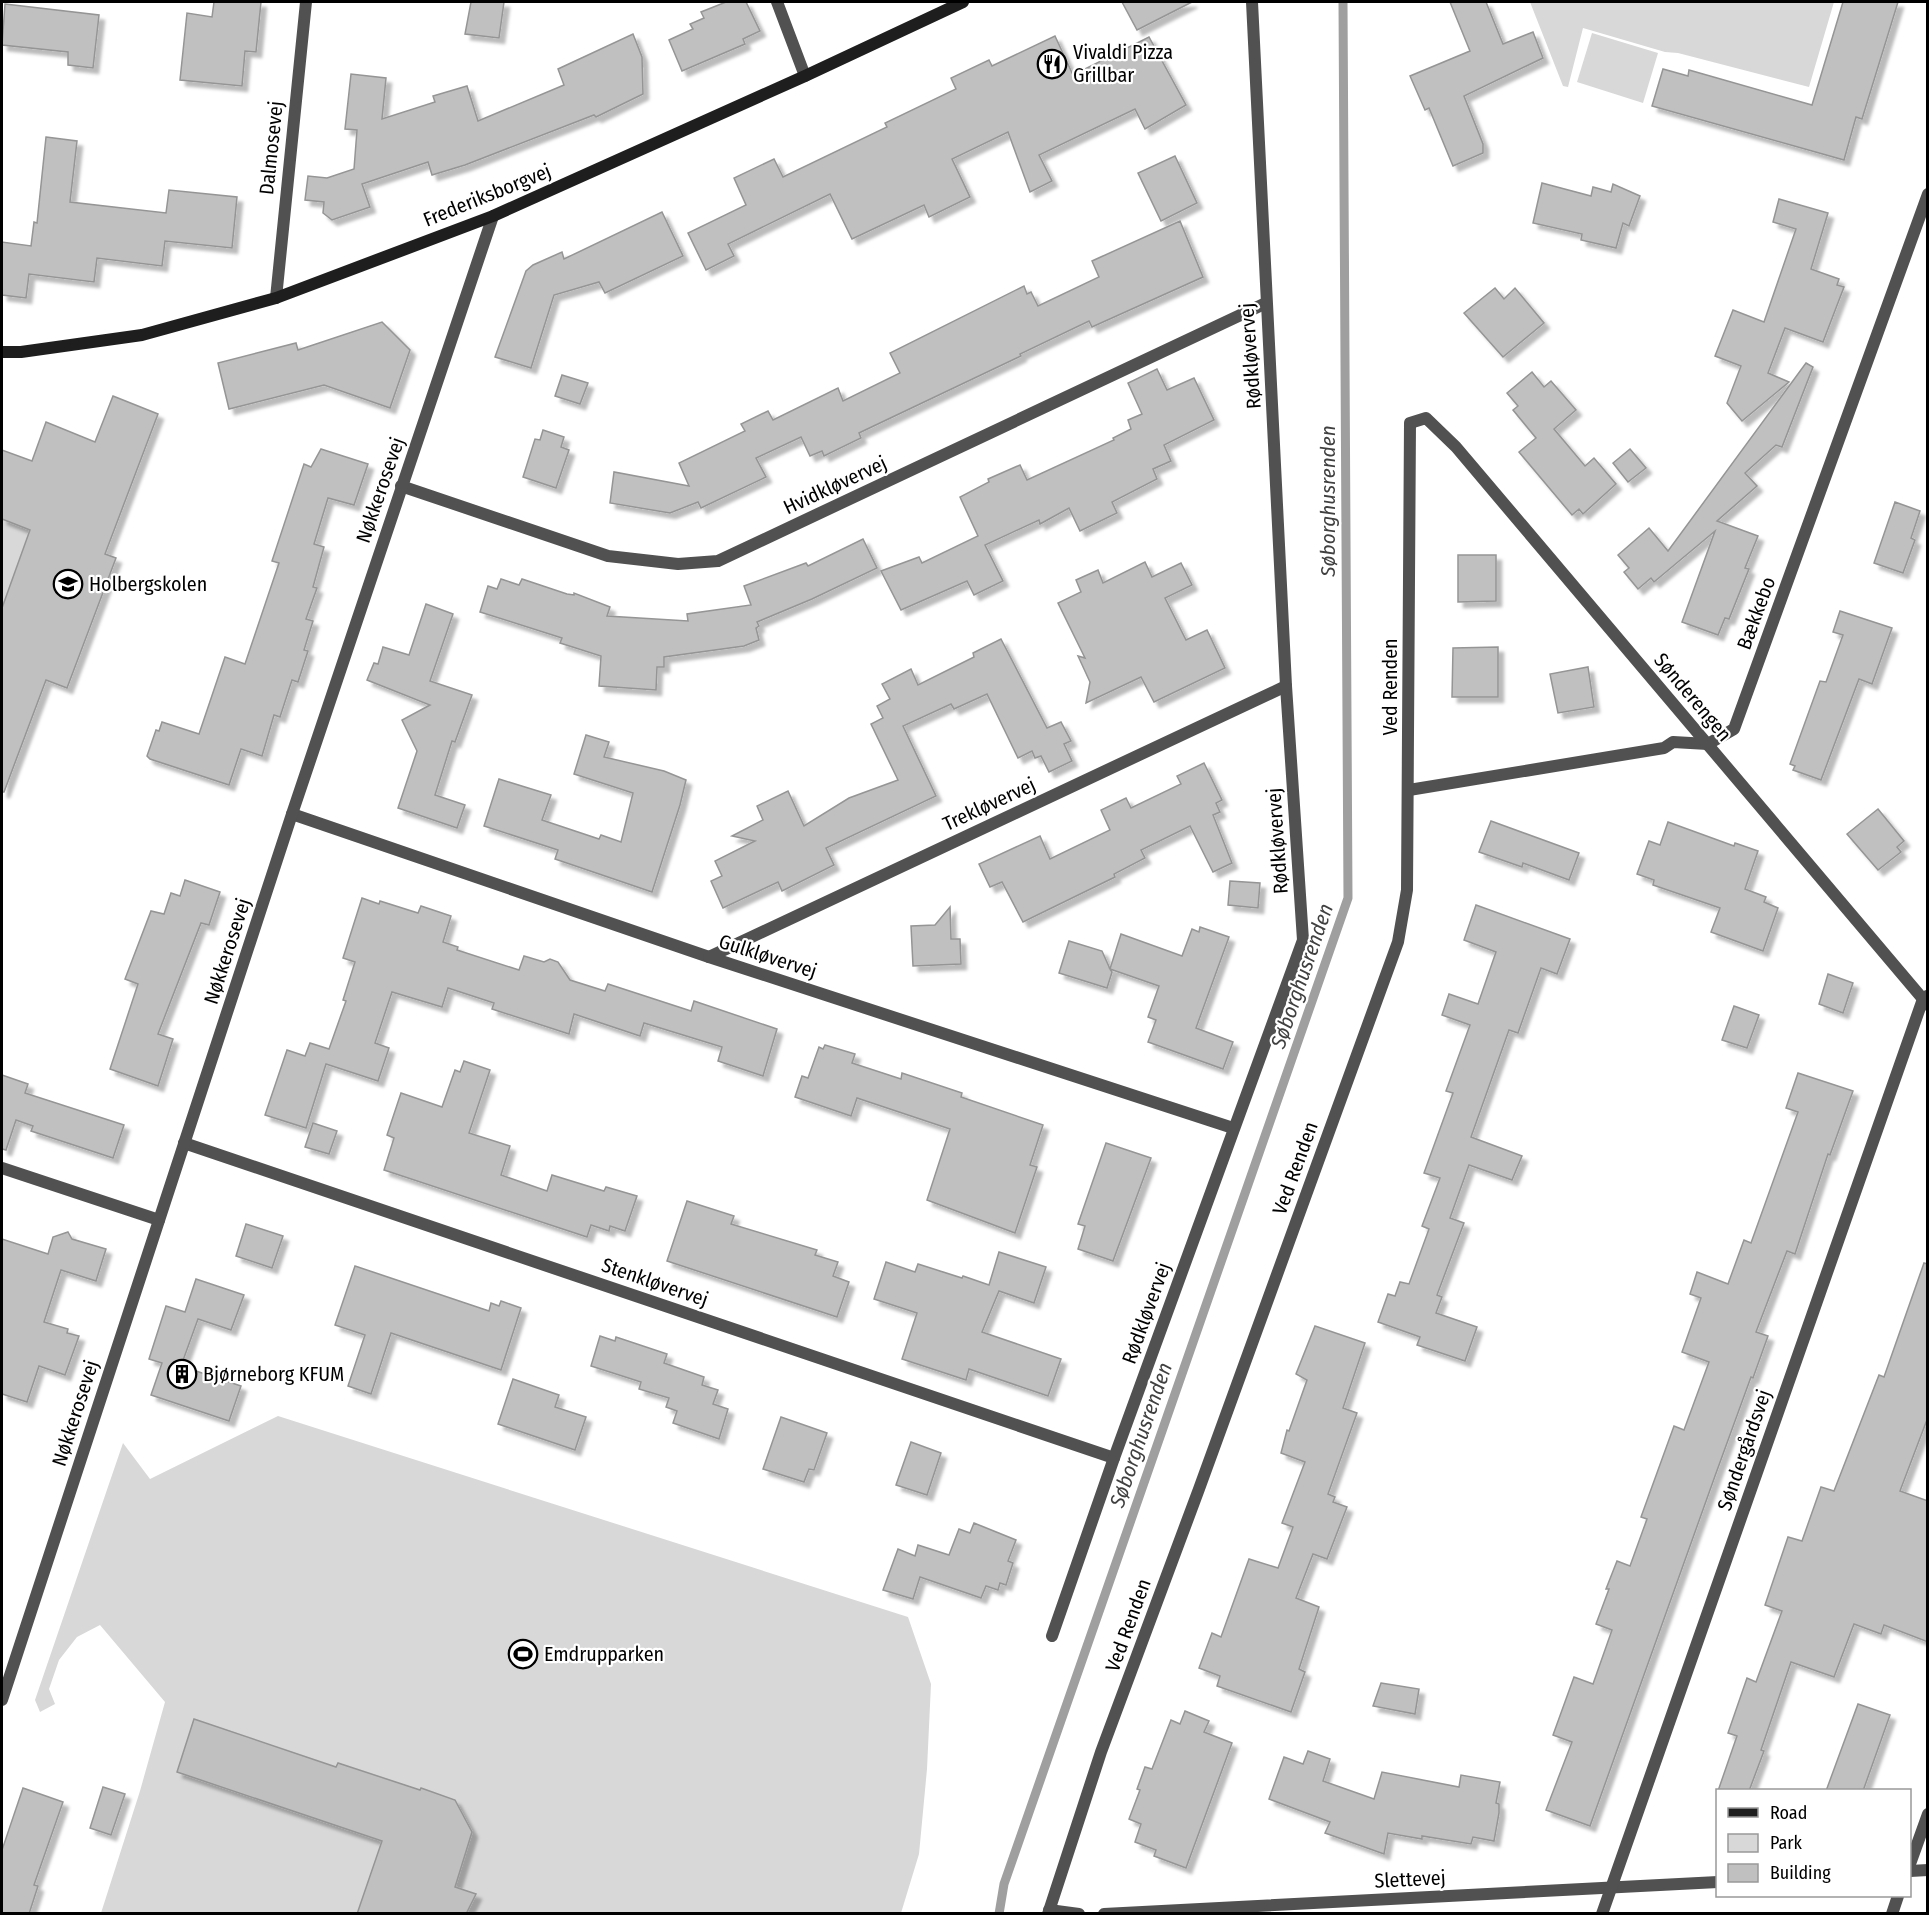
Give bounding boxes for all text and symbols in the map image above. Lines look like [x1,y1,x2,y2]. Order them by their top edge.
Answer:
place label: Vivaldi Pizza Grillbar [1073,40,1173,87]
restaurant icon: Vivaldi Pizza Grillbar [1036,48,1068,80]
street label: Dalmosevej [254,100,288,196]
street label: Frederiksborgvej [420,158,554,232]
street label: Rødkløvervej [1234,302,1266,410]
water label: Søborghusrenden [1315,425,1341,578]
street label: Nøkkerosevej [351,434,409,546]
street label: Hvidkløvervej [780,451,890,519]
school or university icon: Holbergskolen [52,568,84,600]
place label: Holbergskolen [89,572,207,596]
street label: Bækkebo [1732,573,1780,653]
street label: Ved Renden [1378,638,1402,736]
street label: Sønderengen [1649,648,1737,746]
street label: Trekløvervej [939,772,1039,836]
street label: Rødkløvervej [1261,787,1293,895]
street label: Nøkkerosevej [199,895,255,1007]
water label: Søborghusrenden [1265,900,1339,1053]
street label: Gulkløvervej [716,929,820,983]
street label: Ved Renden [1267,1118,1323,1218]
street label: Stenkløvervej [599,1253,711,1311]
street label: Rødkløvervej [1117,1259,1175,1367]
street label: Nøkkerosevej [47,1357,103,1469]
building icon: Bjørneborg KFUM [166,1358,198,1390]
water label: Søborghusrenden [1104,1359,1178,1512]
place label: Bjørneborg KFUM [203,1362,344,1386]
street label: Søndergårdsvej [1712,1386,1776,1514]
street label: Ved Renden [1100,1575,1156,1675]
sports icon: Emdrupparken [507,1638,539,1670]
place label: Emdrupparken [544,1642,664,1666]
legend [1716,1789,1911,1897]
text: Road [1770,1802,1807,1824]
text: Park [1770,1832,1803,1854]
text: Building [1770,1862,1831,1884]
street label: Slettevej [1374,1865,1446,1893]

